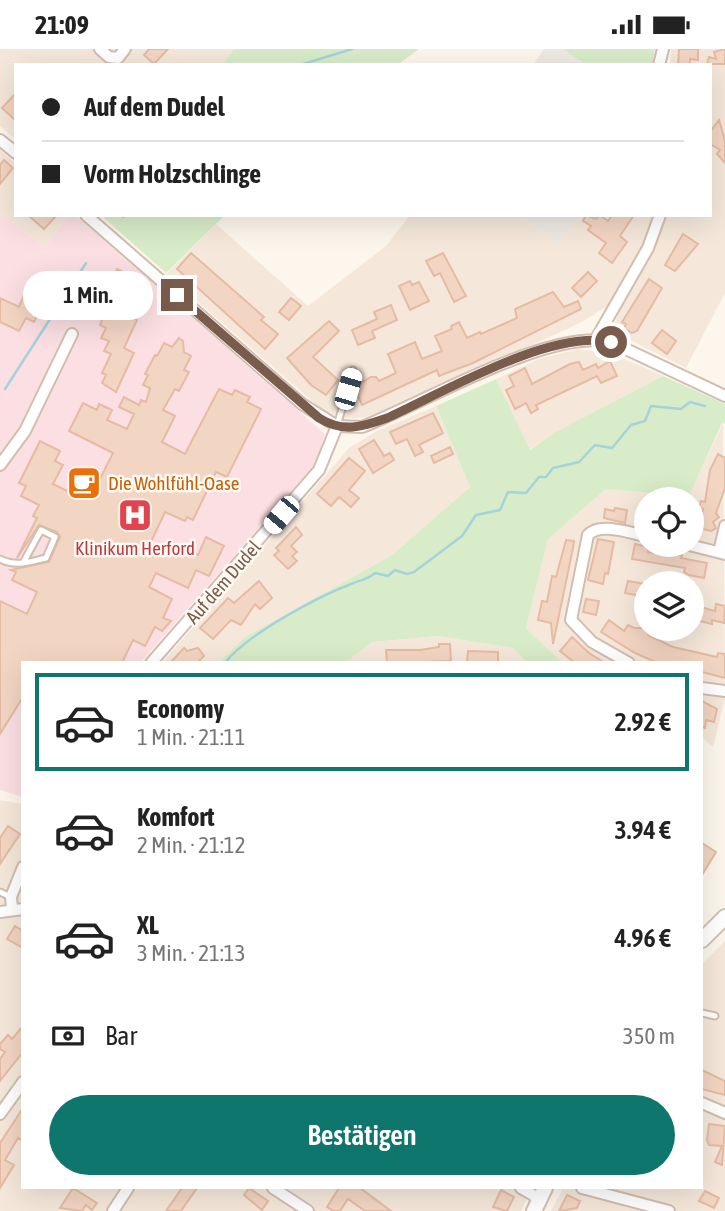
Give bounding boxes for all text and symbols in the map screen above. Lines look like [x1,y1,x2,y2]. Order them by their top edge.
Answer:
text: 21:09 [35,10,89,40]
text: Auf dem Dudel [84,92,225,122]
text: Vorm Holzschlinge [84,159,261,189]
callout: 1 Min. [23,271,152,319]
route end [161,279,193,311]
text: 1 Min. [63,282,113,308]
route start [595,326,627,358]
car [333,366,364,412]
cafe icon: Die Wohlfühl-Oase [65,464,103,502]
place label: Die Wohlfühl-Oase [108,472,239,494]
map controls [634,487,704,641]
button: locate [634,487,704,557]
car [260,492,303,538]
hospital icon: Klinikum Herford [116,496,154,534]
street label: Auf dem Dudel [181,536,265,628]
place label: Klinikum Herford [75,537,195,559]
button: layers [634,571,704,641]
icon: car [53,691,116,754]
text: Economy [137,694,224,724]
text: 2.92 € [614,707,671,737]
text: 1 Min. · 21:11 [137,724,245,750]
icon: car [53,799,116,862]
text: Komfort [137,802,214,832]
text: 3.94 € [614,815,671,845]
text: 2 Min. · 21:12 [137,832,245,858]
icon: car [53,907,116,970]
text: XL [137,910,159,940]
text: 4.96 € [614,923,671,953]
text: 3 Min. · 21:13 [137,940,245,966]
icon: cash [49,1017,87,1055]
text: Bar [105,1021,137,1051]
text: 350 m [623,1023,675,1049]
button: Bestätigen [49,1095,675,1175]

